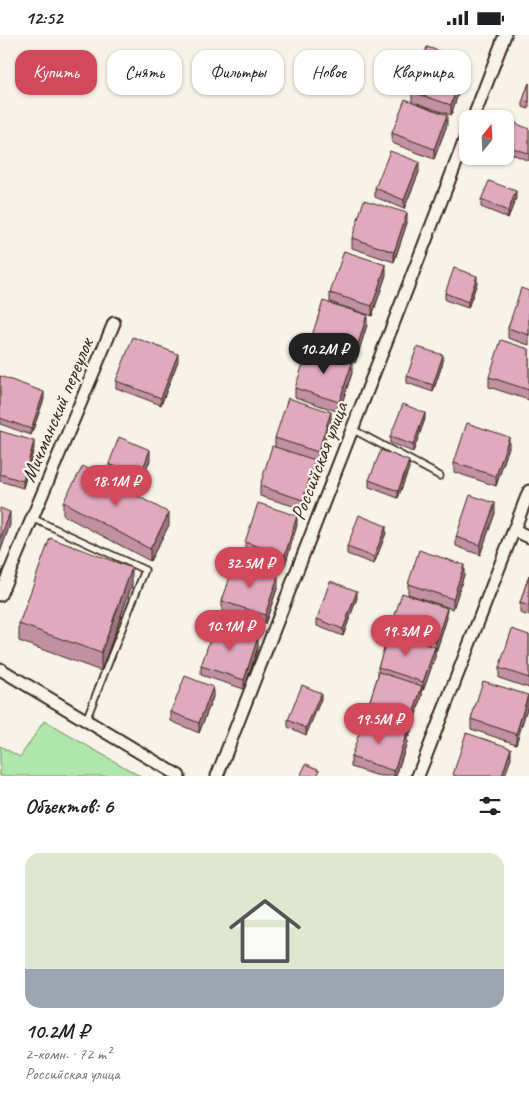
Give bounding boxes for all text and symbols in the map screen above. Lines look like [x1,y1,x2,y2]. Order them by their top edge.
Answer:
text: 12:52 [25,6,63,30]
chip: Купить [15,50,97,95]
chip: Снять [107,50,182,95]
chip: Фильтры [192,50,284,95]
chip: Новое [294,50,364,95]
chip: Квартира [374,50,471,95]
north arrow [459,110,514,165]
map controls [459,110,514,165]
street label: Мичманский переулок [15,332,100,486]
pin: 10.2M ₽ [278,333,370,375]
text: 10.2M ₽ [300,339,348,359]
street label: Российская улица [285,397,354,524]
pin: 18.1M ₽ [70,465,162,507]
text: 18.1M ₽ [92,471,140,491]
pin: 32.5M ₽ [204,547,296,589]
text: 32.5M ₽ [226,553,274,573]
pin: 10.1M ₽ [184,609,276,652]
pin: 19.3M ₽ [360,615,452,657]
text: 10.1M ₽ [206,616,254,636]
text: 19.3M ₽ [382,621,430,641]
pin: 19.5M ₽ [333,703,425,745]
text: 19.5M ₽ [355,709,403,729]
icon: filters [476,792,504,820]
text: Объектов: 6 [25,793,113,819]
icon: home [220,886,310,976]
text: 10.2M ₽ [25,1018,89,1044]
text: 2-комн. · 72 m² [25,1044,111,1064]
text: Российская улица [25,1064,120,1084]

